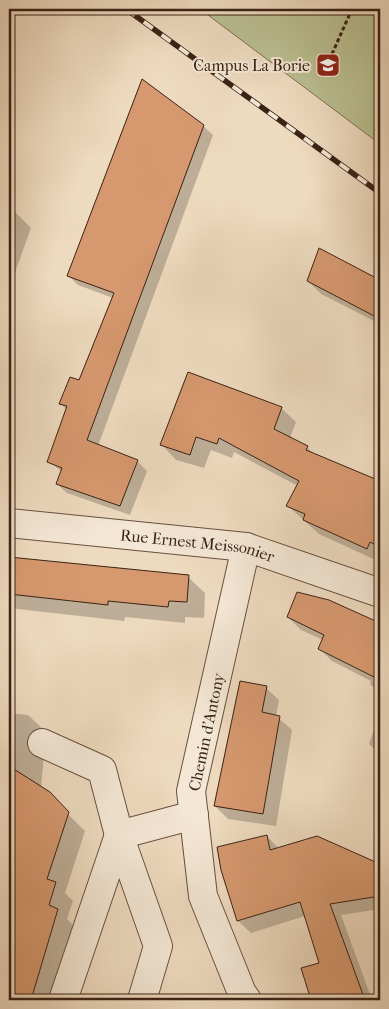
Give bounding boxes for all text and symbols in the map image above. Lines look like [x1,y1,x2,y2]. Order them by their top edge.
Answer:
school or university icon: Campus La Borie [315,52,341,78]
place label: Campus La Borie [193,56,310,75]
street label: Rue Ernest Meissonier [119,525,277,566]
street label: Chemin d'Antony [185,671,228,793]

